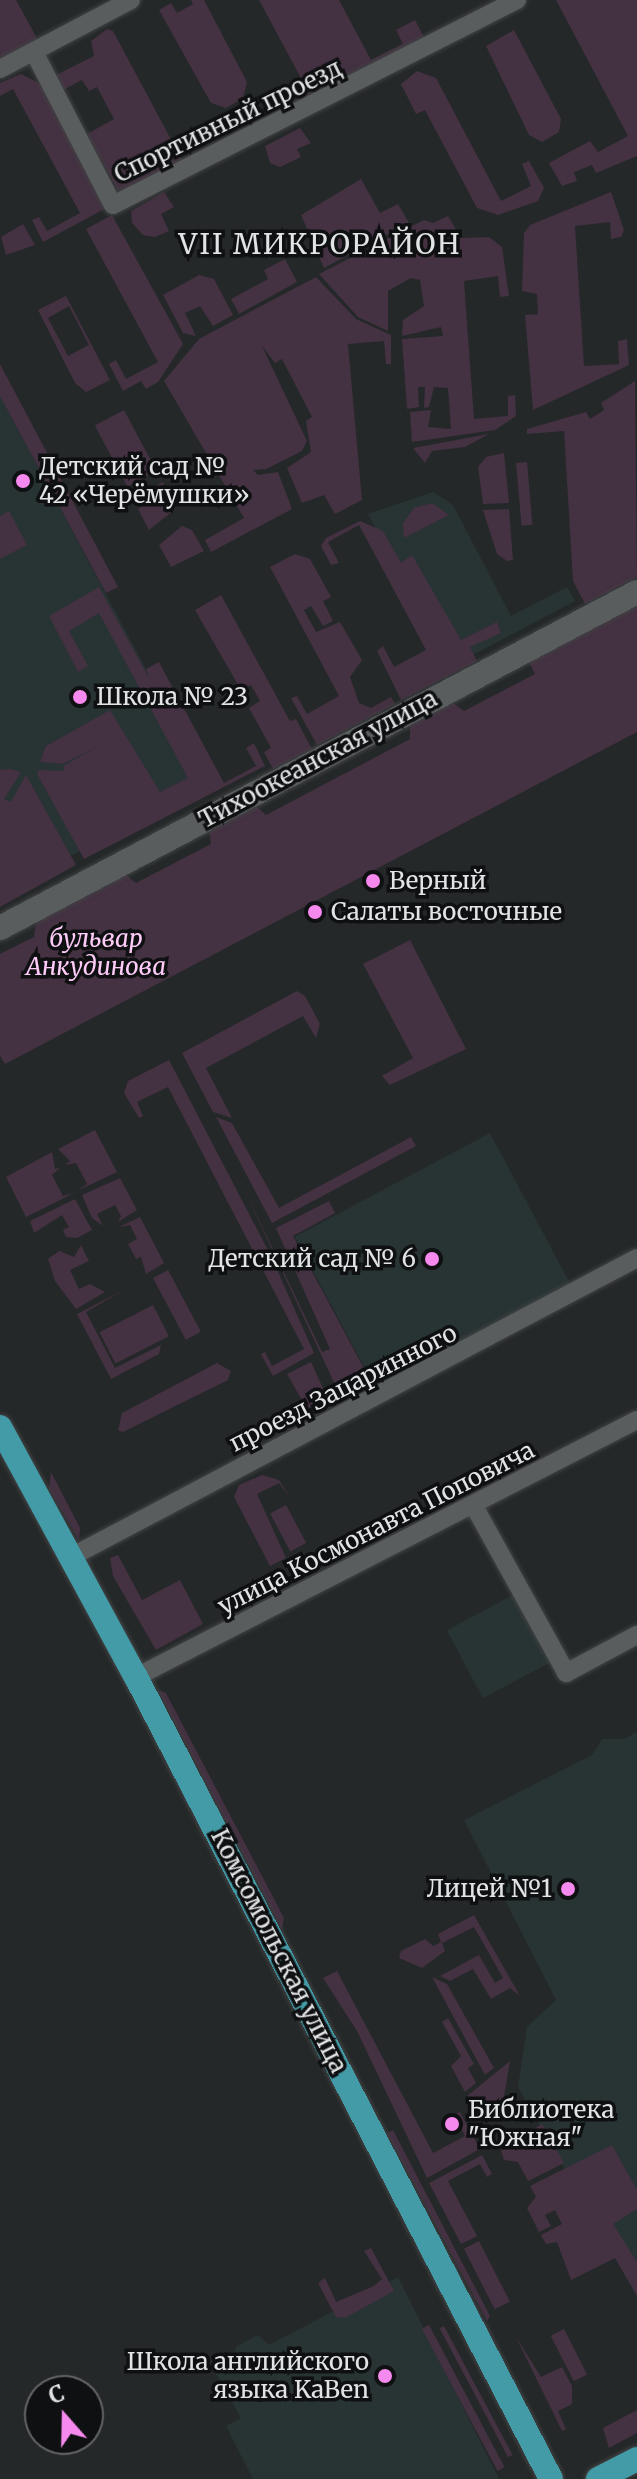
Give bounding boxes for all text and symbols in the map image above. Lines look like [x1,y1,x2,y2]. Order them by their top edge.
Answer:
street label: Спортивный проезд [109,53,347,189]
district label: VII МИКРОРАЙОН [179,227,461,261]
place label: Детский сад № 42 «Черёмушки» [39,453,250,509]
marker: Детский сад № 42 «Черёмушки» [14,472,32,490]
place label: Школа № 23 [96,683,248,711]
street label: Тихоокеанская улица [194,684,442,834]
marker: Школа № 23 [71,688,89,706]
place label: Верный [389,867,486,895]
marker: Верный [364,872,382,890]
place label: Салаты восточные [331,898,562,926]
marker: Салаты восточные [306,903,324,921]
park label: бульвар Анкудинова [26,925,166,981]
place label: Детский сад № 6 [208,1245,416,1273]
marker: Детский сад № 6 [423,1250,441,1268]
street label: проезд Зацаринного [225,1318,461,1458]
street label: улица Космонавта Поповича [213,1435,539,1621]
street label: Комсомольская улица [205,1824,353,2078]
place label: Лицей №1 [427,1875,552,1903]
marker: Лицей №1 [559,1880,577,1898]
place label: Библиотека "Южная" [468,2096,614,2152]
marker: Библиотека "Южная" [443,2115,461,2133]
place label: Школа английского языка KaBen [126,2348,369,2404]
marker: Школа английского языка KaBen [376,2367,394,2385]
north arrow [24,2375,104,2455]
text: С [45,2379,68,2410]

